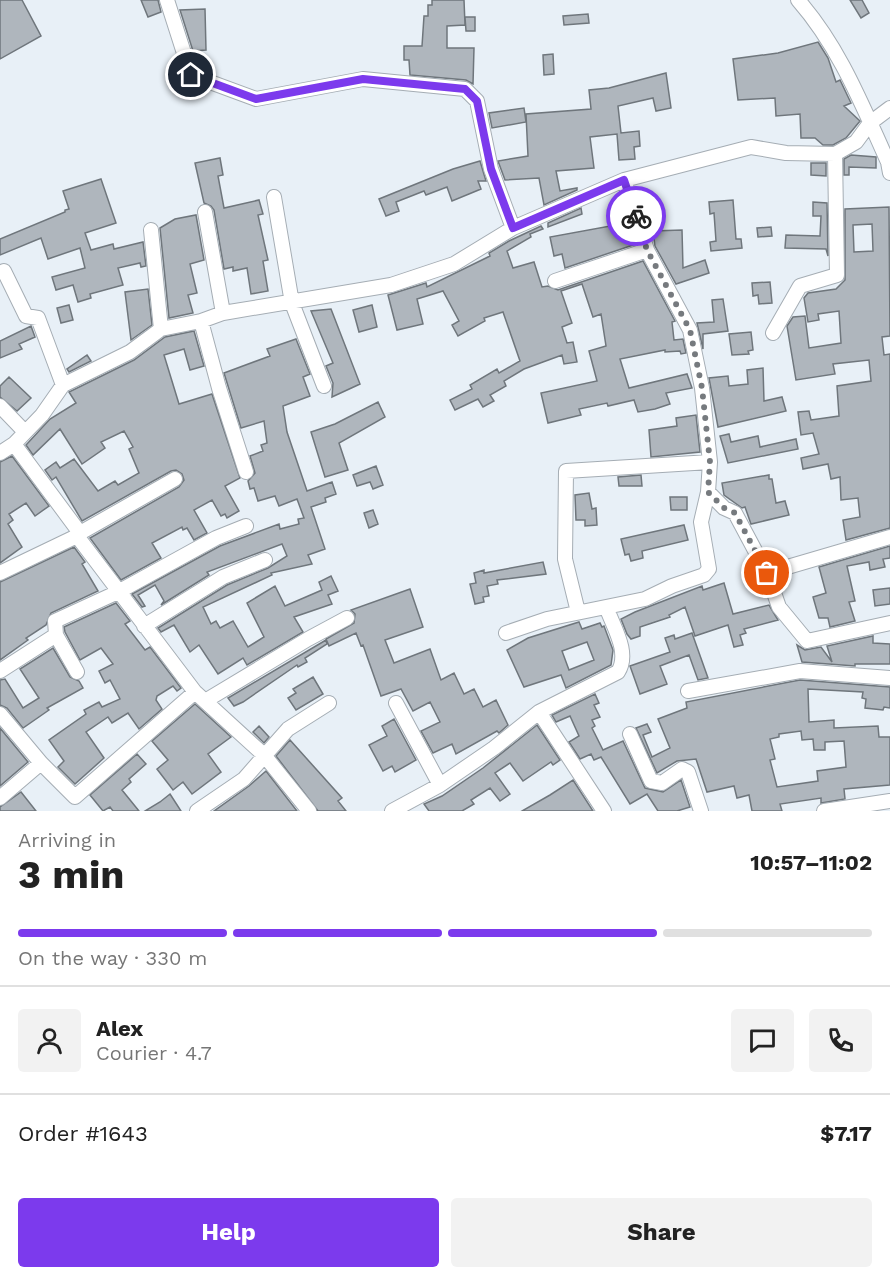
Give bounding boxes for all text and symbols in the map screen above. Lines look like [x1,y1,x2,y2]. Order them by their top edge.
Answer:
pin [165,49,216,100]
icon: home [174,58,207,91]
courier [606,186,666,246]
icon: bike [620,200,653,233]
pin [741,547,792,598]
icon: bag [750,556,783,589]
text: Arriving in [18,828,116,852]
text: 10:57–11:02 [750,850,872,875]
text: 3 min [18,852,125,897]
text: On the way · 330 m [18,946,207,970]
button: person [18,1009,81,1072]
button: chat [731,1009,794,1072]
button: phone [809,1009,872,1072]
text: Alex [96,1016,143,1041]
text: Courier · 4.7 [96,1041,212,1065]
text: Order #1643 [18,1121,148,1146]
text: $7.17 [820,1121,872,1146]
button: Help [18,1198,439,1267]
button: Share [451,1198,872,1267]

